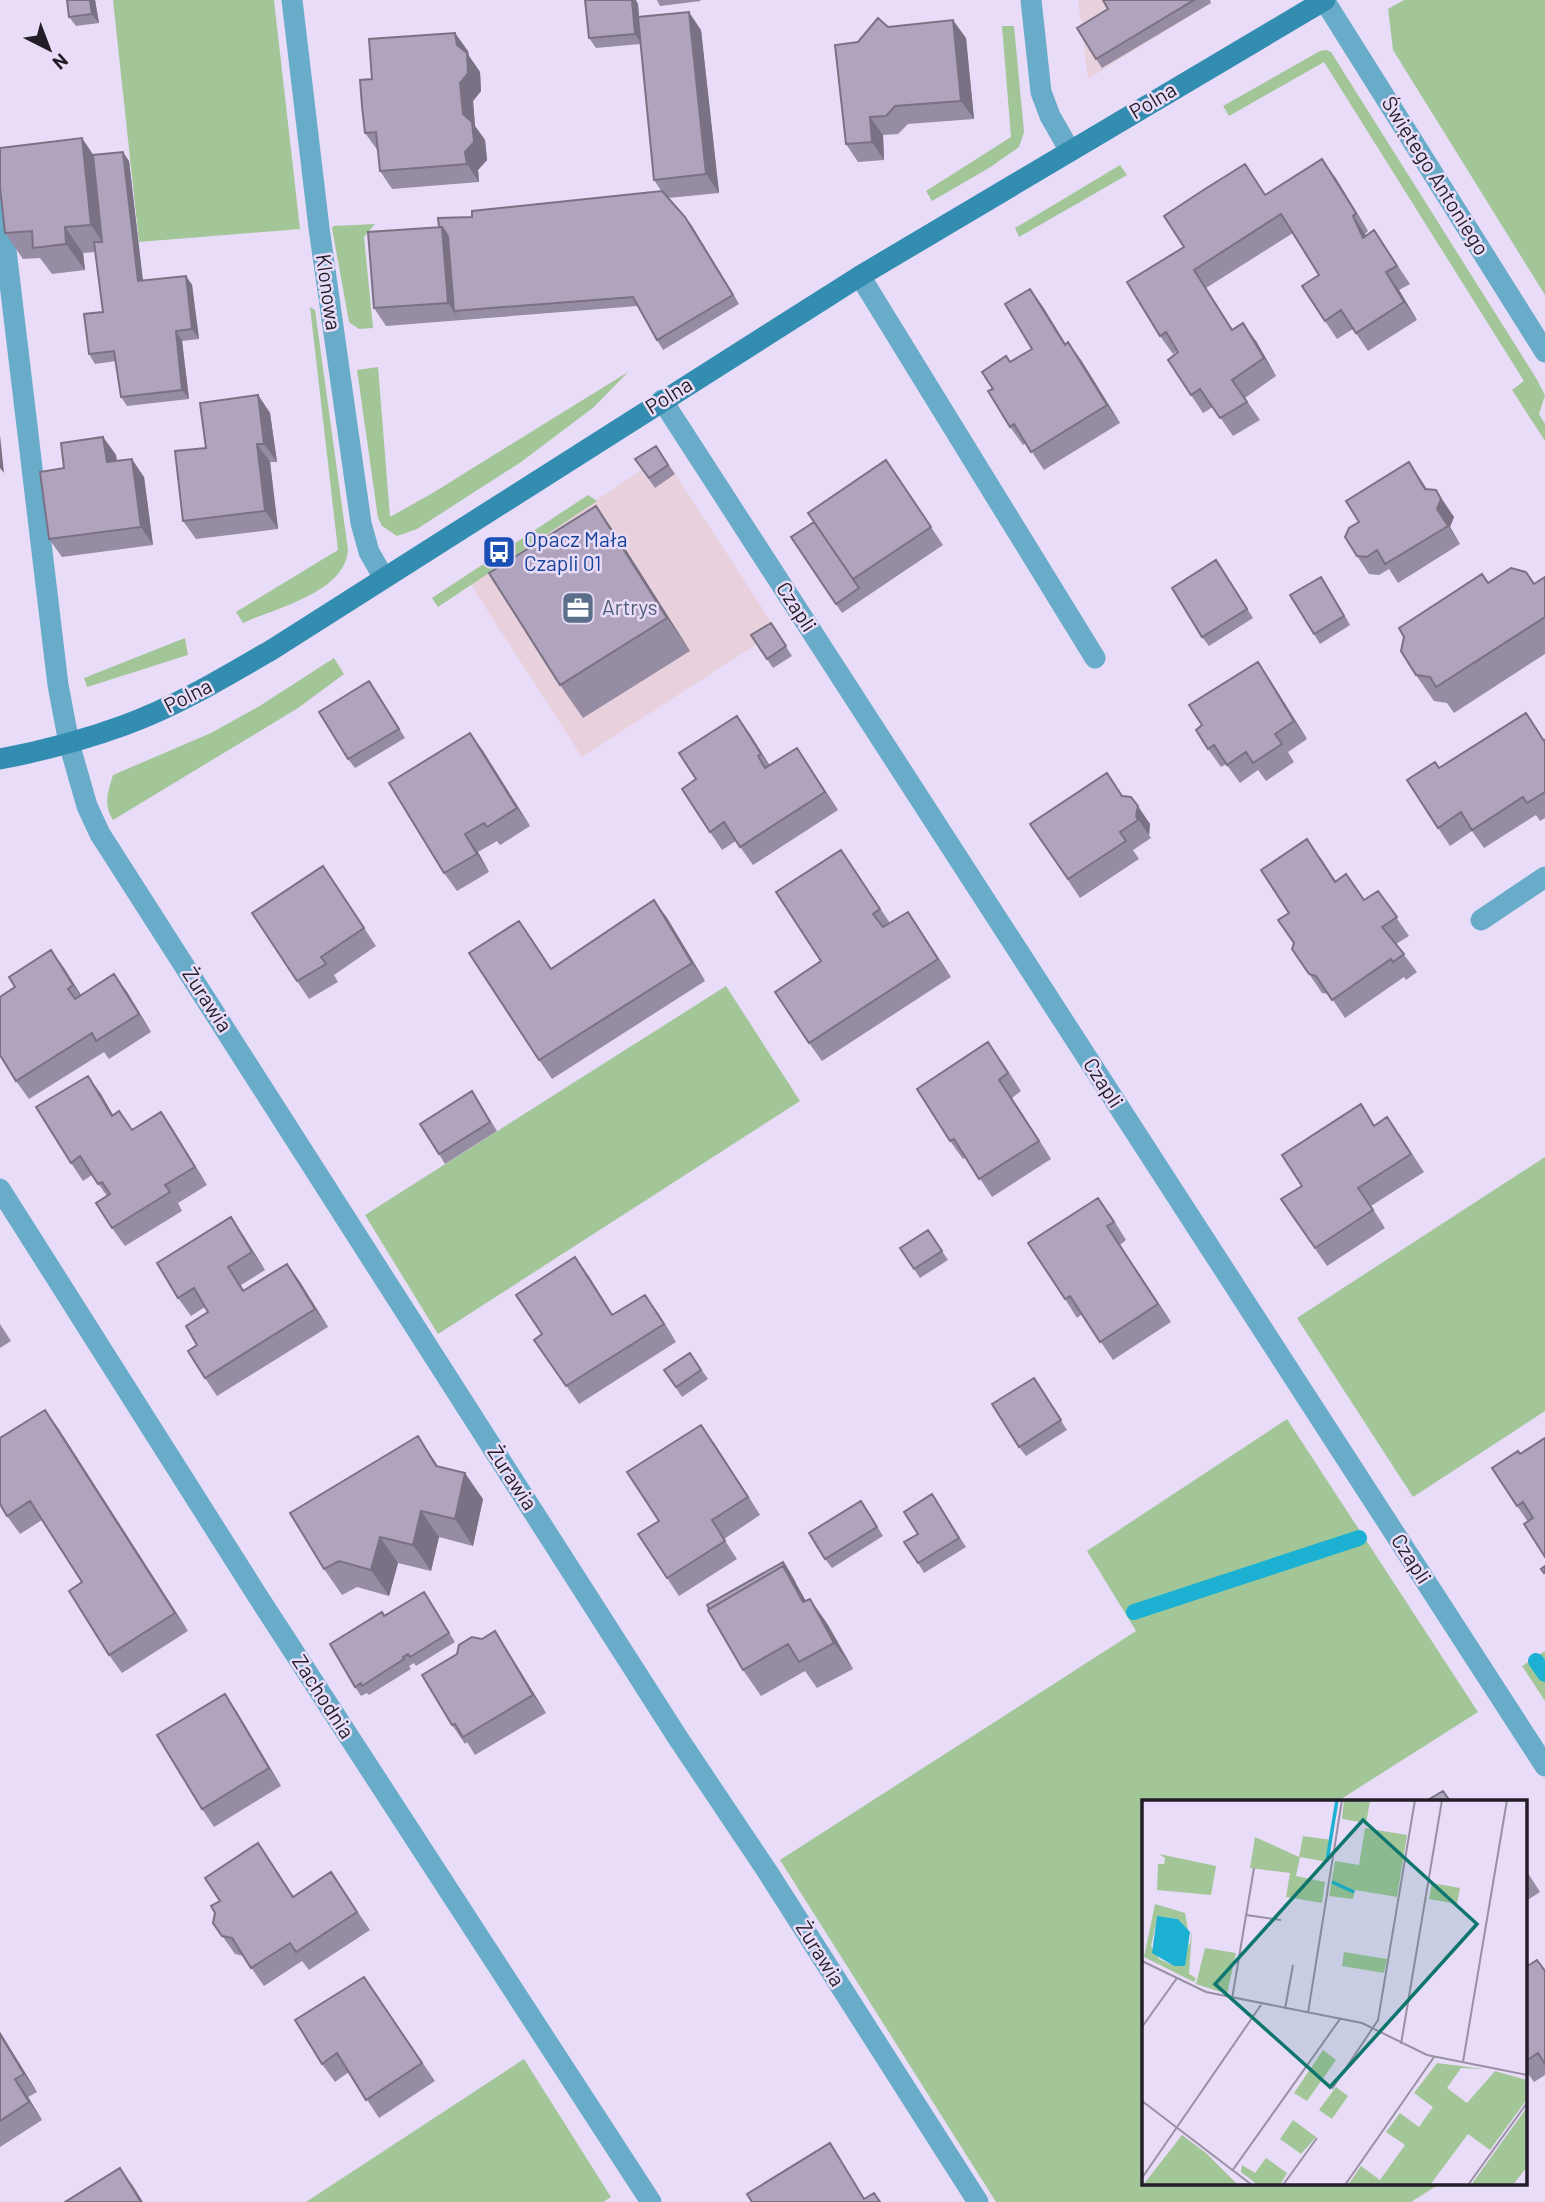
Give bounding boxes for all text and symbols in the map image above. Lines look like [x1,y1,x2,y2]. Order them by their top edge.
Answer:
north arrow [14,14,84,84]
text: N [48,49,73,75]
street label: Polna [1124,76,1180,123]
street label: Świętego Antoniego [1377,91,1495,259]
street label: Klonowa [312,252,347,332]
street label: Polna [640,371,696,419]
place label: Opacz Mała Czapli 01 [524,526,628,575]
bus stop icon: Opacz Mała Czapli 01 [480,533,518,571]
street label: Czapli [772,576,823,636]
office icon: Artrys [559,589,597,627]
place label: Artrys [602,594,658,619]
street label: Polna [159,672,215,717]
street label: Żurawia [178,962,238,1036]
street label: Czapli [1079,1052,1130,1112]
street label: Żurawia [483,1440,543,1514]
street label: Czapli [1387,1528,1438,1588]
street label: Zachodnia [288,1650,361,1743]
inset map [1142,1800,1528,2184]
street label: Żurawia [792,1916,851,1990]

